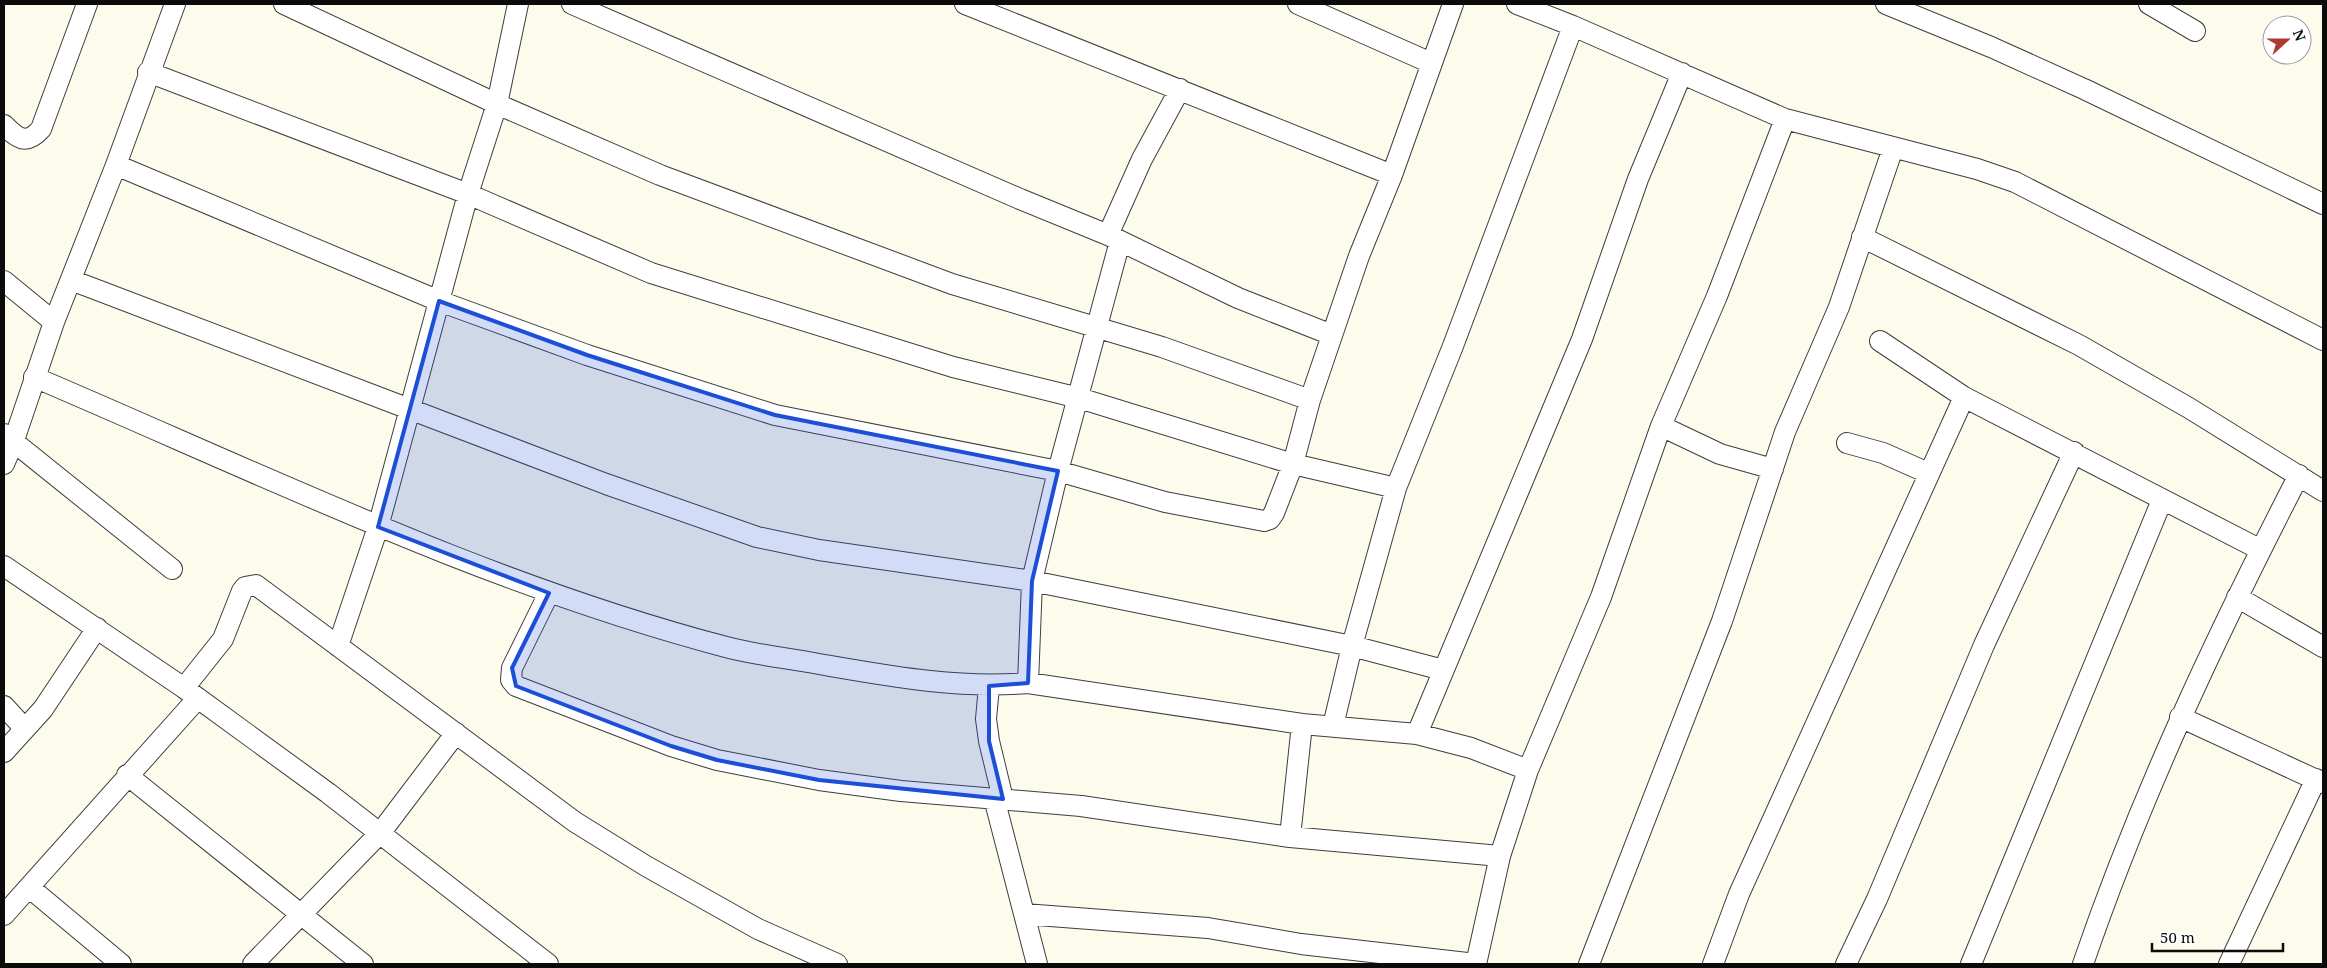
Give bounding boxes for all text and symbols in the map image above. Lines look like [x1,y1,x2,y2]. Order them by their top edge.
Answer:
north arrow [2262,15,2312,65]
text: N [2289,27,2310,44]
scale bar [2152,920,2283,952]
text: 50 m [2160,927,2195,947]

